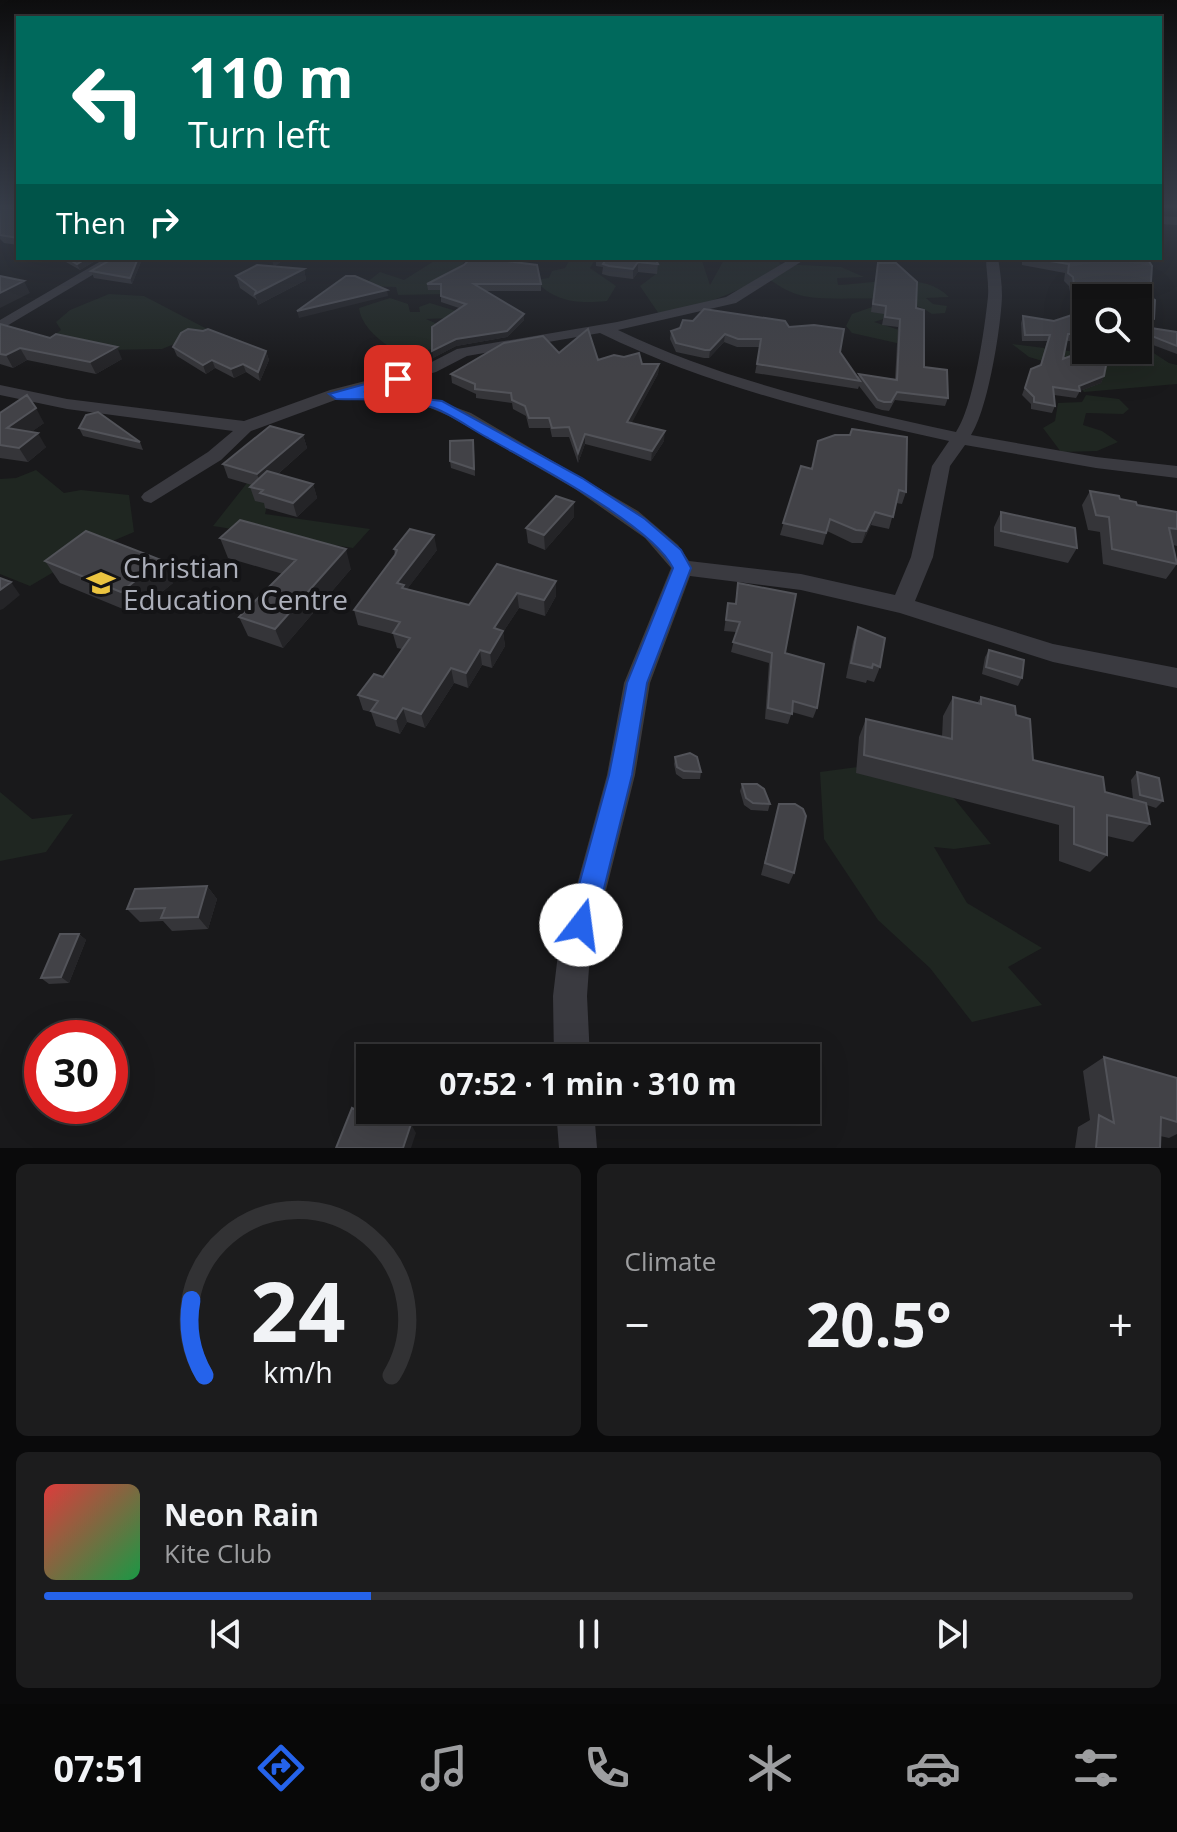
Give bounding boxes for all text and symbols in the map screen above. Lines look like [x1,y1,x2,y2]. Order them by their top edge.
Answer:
text: 110 m [188,38,354,114]
icon: left [56,48,160,152]
text: Turn left [188,110,330,159]
icon: right [142,200,186,244]
text: Then [56,202,126,243]
map controls [1072,284,1152,364]
button: search [1072,284,1152,364]
pin [364,345,432,413]
icon: arrive [376,357,420,401]
place label: Christian Education Centre [123,548,348,618]
school or university icon: Christian Education Centre [86,568,116,598]
position arrow [539,883,623,967]
speed limit sign: 30 [24,1020,128,1124]
text: 07:52 · 1 min · 310 m [439,1063,737,1104]
text: Climate [625,1243,716,1279]
text: 24 [251,1253,346,1366]
text: 20.5° [806,1283,952,1365]
text: − [625,1294,650,1354]
text: + [1108,1294,1133,1354]
text: km/h [264,1352,333,1391]
text: Neon Rain [164,1494,319,1535]
text: Kite Club [164,1535,272,1571]
icon: previous [204,1612,248,1656]
icon: pause [567,1612,611,1656]
icon: next [930,1612,974,1656]
icon: directions [253,1740,309,1796]
icon: music [416,1740,472,1796]
icon: phone [579,1740,635,1796]
icon: climate [742,1740,798,1796]
icon: car [905,1740,961,1796]
icon: filters [1068,1740,1124,1796]
text: 07:51 [53,1744,146,1793]

